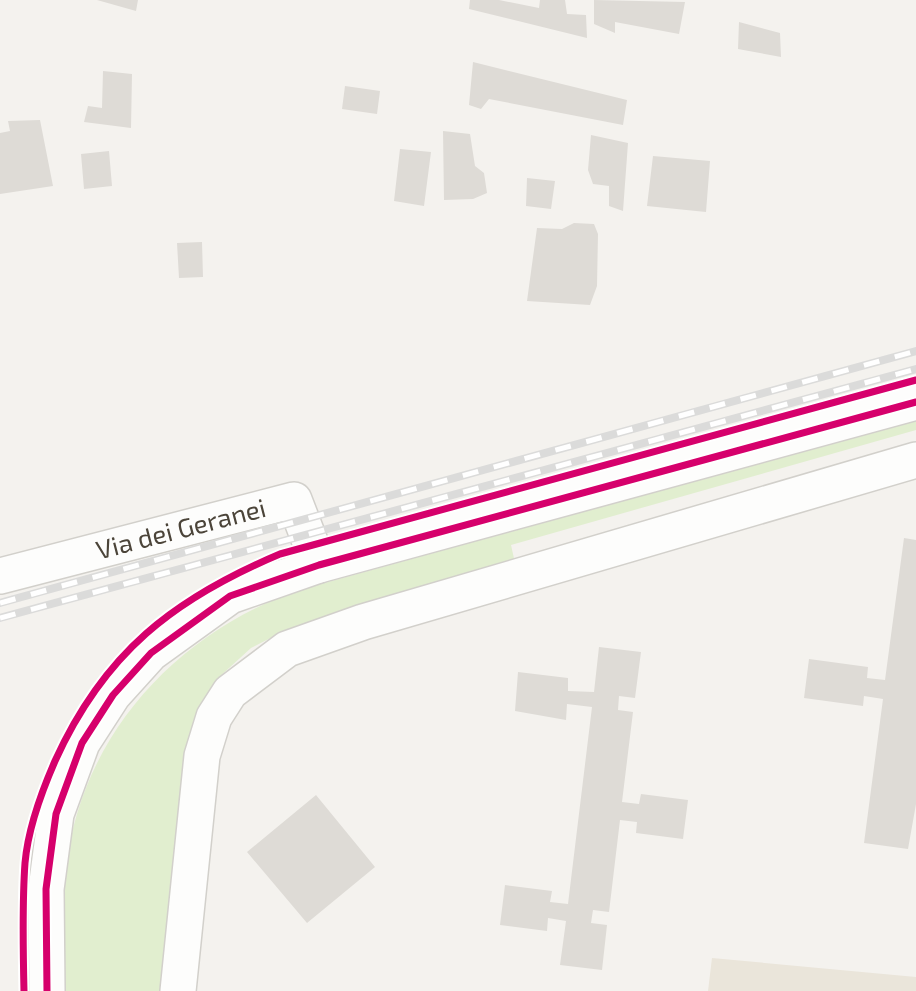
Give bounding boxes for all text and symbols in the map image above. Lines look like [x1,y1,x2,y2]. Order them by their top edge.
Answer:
street label: Via dei Geranei [93,491,269,565]

